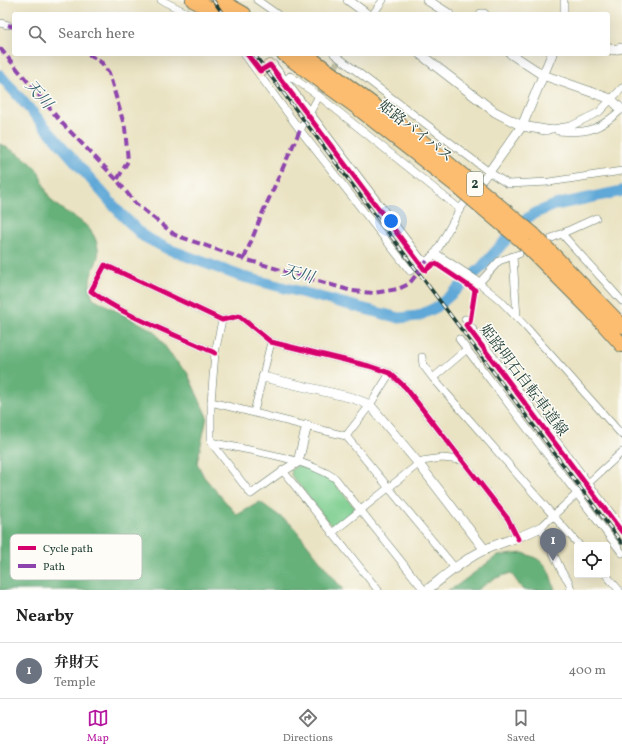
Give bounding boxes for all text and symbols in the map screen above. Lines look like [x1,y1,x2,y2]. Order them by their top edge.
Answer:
search box [12,12,610,56]
icon: search [26,23,48,45]
text: Search here [58,24,135,45]
water label: 天川 [19,76,58,116]
street label: 姫路バイパス [373,96,457,168]
road number: 2 [467,172,483,196]
your location [381,211,401,231]
water label: 天川 [280,260,318,290]
street label: 姫路明石自転車道線 [474,321,572,441]
pin: 1 [540,528,566,561]
legend [10,534,142,580]
text: Cycle path [43,542,93,557]
map controls [574,542,610,578]
button: locate [574,542,610,578]
text: Path [43,560,66,575]
text: Nearby [16,605,74,628]
text: 弁財天 [54,653,99,674]
text: 1 [26,662,32,680]
text: 400 m [569,662,606,680]
text: Temple [54,674,96,692]
tab: Map [87,707,109,746]
tab: Directions [283,707,333,746]
tab: Saved [507,707,535,746]

